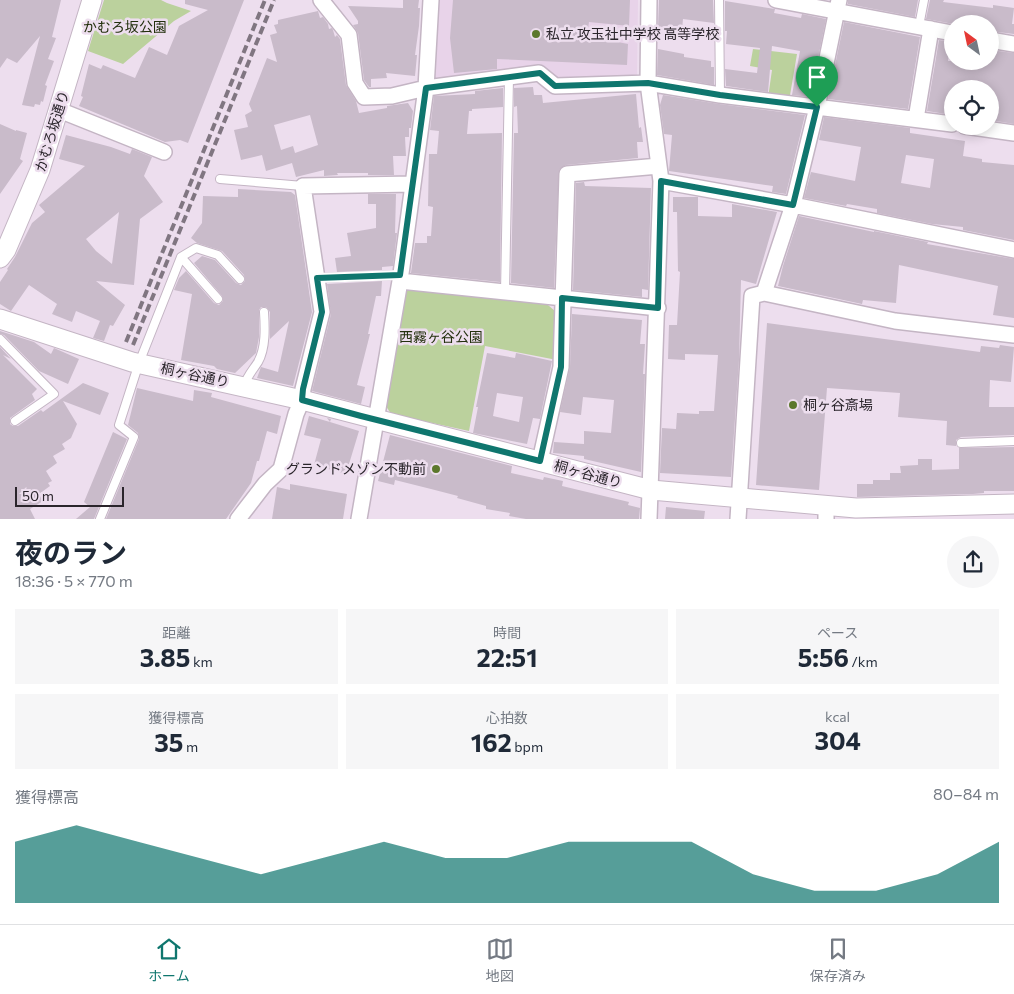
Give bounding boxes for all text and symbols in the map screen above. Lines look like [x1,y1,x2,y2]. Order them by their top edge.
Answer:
north arrow [944,15,999,70]
map controls [944,15,999,135]
park label: かむろ坂公園 [83,18,167,35]
place label: 私立 攻玉社中学校 高等学校 [546,25,719,42]
marker: 私立 攻玉社中学校 高等学校 [530,28,542,40]
pin [796,56,838,107]
icon: arrive [803,63,831,91]
button: locate [944,80,999,135]
street label: かむろ坂通り [31,88,72,174]
park label: 西霧ヶ谷公園 [399,328,483,345]
street label: 桐ヶ谷通り [159,359,231,390]
place label: 桐ヶ谷斎場 [803,396,873,413]
marker: 桐ヶ谷斎場 [787,399,799,411]
street label: 桐ヶ谷通り [552,456,624,491]
place label: グランドメゾン不動前 [286,460,426,477]
marker: グランドメゾン不動前 [430,463,442,475]
scale bar [15,484,124,507]
text: 50 m [22,487,54,504]
text: 夜のラン [15,535,127,569]
button: share [947,536,999,588]
text: 18:36 · 5 × 770 m [15,571,133,590]
text: 距離 [162,624,190,641]
text: 時間 [493,624,521,641]
text: ペース [817,624,858,641]
text: 3.85 [140,642,190,672]
text: 22:51 [477,642,537,672]
text: 5:56 [798,642,849,672]
text: km [190,653,213,670]
text: /km [849,653,878,670]
text: kcal [825,708,850,725]
text: 獲得標高 [148,709,204,726]
text: 心拍数 [486,709,528,726]
text: 304 [814,725,861,755]
text: 35 [154,727,183,757]
text: 162 [471,727,512,757]
text: m [183,738,198,755]
text: bpm [512,738,543,755]
text: 80–84 m [933,784,999,803]
text: 獲得標高 [15,787,79,806]
tab: ホーム [148,935,190,985]
tab: 地図 [486,935,514,985]
tab: 保存済み [810,935,866,985]

